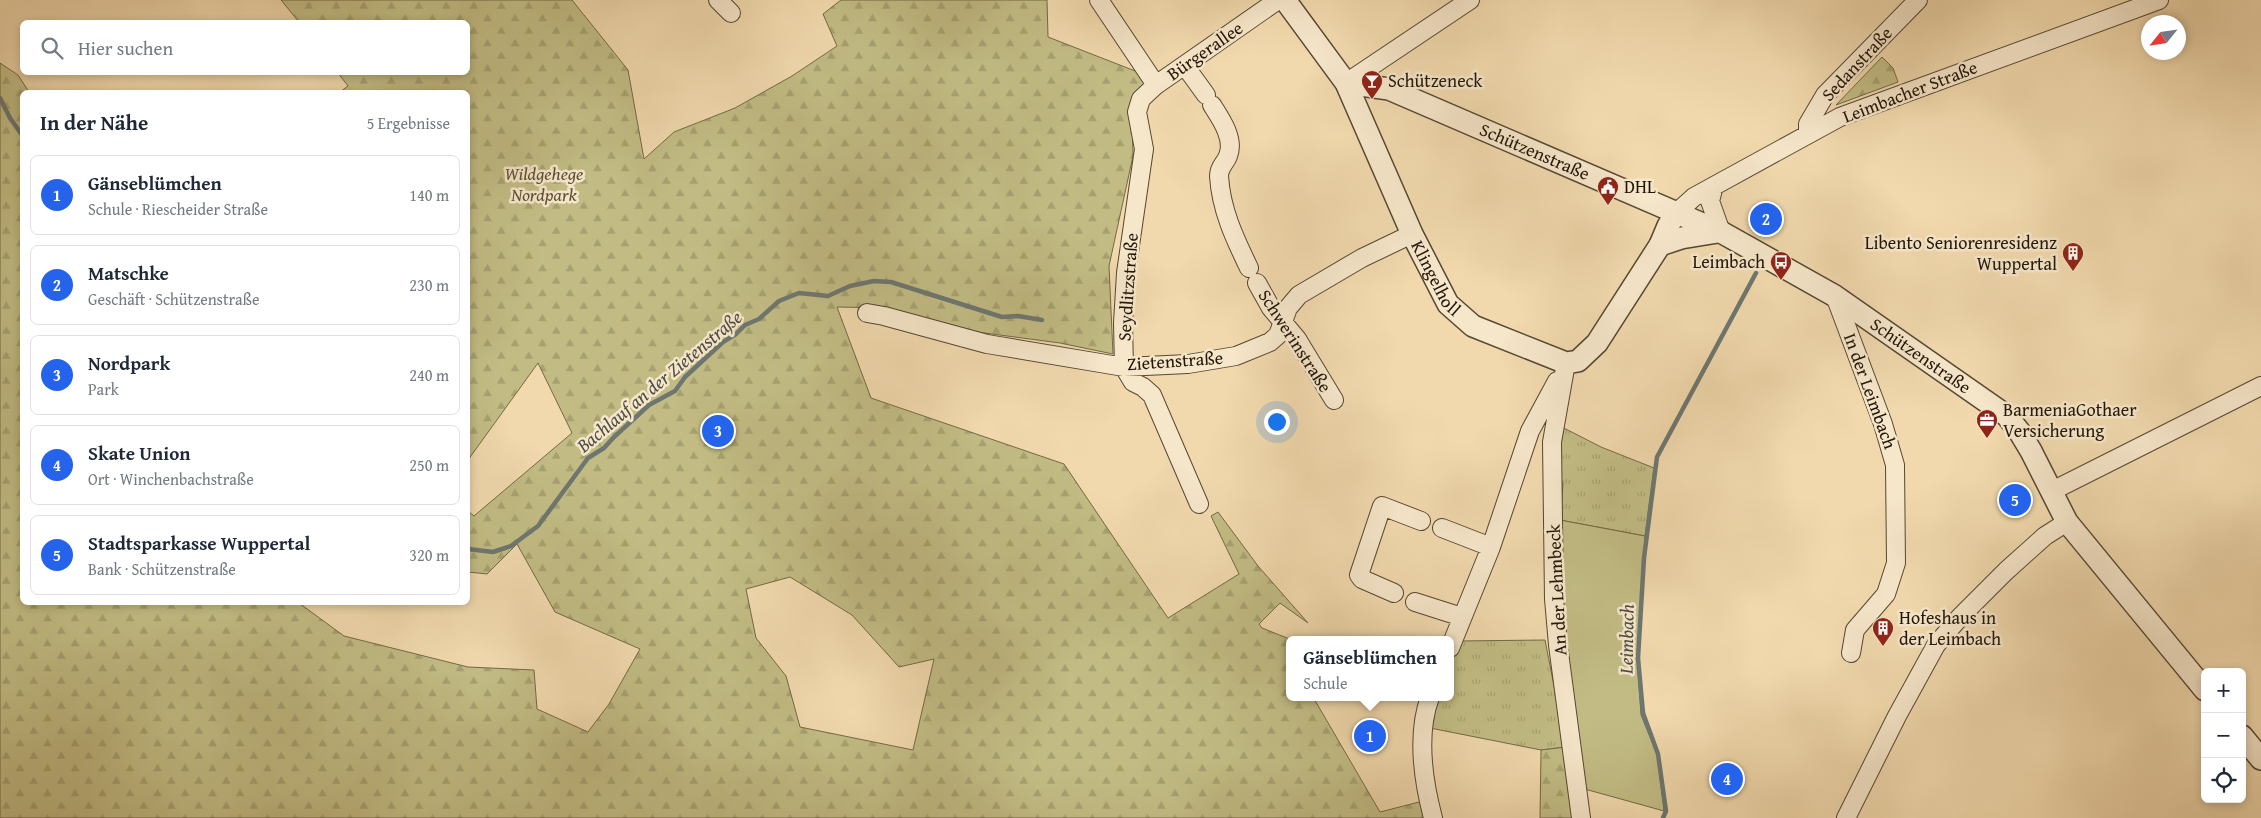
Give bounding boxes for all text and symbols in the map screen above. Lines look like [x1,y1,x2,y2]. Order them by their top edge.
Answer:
street label: Bürgerallee [1161,14,1248,87]
north arrow [2141,15,2186,60]
search box [20,20,470,75]
street label: Sedanstraße [1815,20,1898,107]
icon: search [38,34,66,62]
text: Hier suchen [78,34,173,62]
street label: Leimbacher Straße [1839,53,1981,130]
place label: Schützeneck [1388,67,1483,94]
bar icon: Schützeneck [1360,69,1384,100]
text: In der Nähe [40,107,148,138]
text: 5 Ergebnisse [367,111,450,135]
street label: Schützenstraße [1476,116,1594,187]
park label: Wildgehege Nordpark [505,160,583,208]
text: Gänseblümchen [88,169,222,197]
place label: DHL [1624,173,1656,200]
public building icon: DHL [1596,175,1620,206]
text: 1 [53,183,61,207]
text: 140 m [409,183,449,207]
text: Schule · Riescheider Straße [88,197,268,221]
pin: 2 [1750,200,1782,238]
place label: Libento Seniorenresidenz Wuppertal [1865,229,2057,277]
street label: Seydlitzstraße [1110,232,1145,342]
street label: Klingelholl [1404,235,1467,322]
building icon: Libento Seniorenresidenz Wuppertal [2061,241,2085,272]
place label: Leimbach [1692,248,1765,275]
bus stop icon: Leimbach [1769,250,1793,281]
text: Matschke [88,259,169,287]
text: 2 [53,273,61,297]
text: 230 m [409,273,449,297]
street label: Schwerinstraße [1252,284,1339,398]
text: Geschäft · Schützenstraße [88,287,260,311]
water label: Bachlauf an der Zietenstraße [569,303,748,459]
street label: Schützenstraße [1865,311,1977,400]
street label: In der Leimbach [1837,329,1904,453]
street label: Zietenstraße [1126,344,1224,377]
text: Nordpark [88,349,170,377]
text: 3 [53,363,61,387]
text: 240 m [409,363,449,387]
text: Park [88,377,119,401]
place label: BarmeniaGothaer Versicherung [2003,396,2137,444]
office icon: BarmeniaGothaer Versicherung [1975,408,1999,439]
your location [1264,409,1290,435]
pin: 3 [702,412,734,450]
text: Skate Union [88,439,190,467]
text: 4 [53,453,61,477]
text: 250 m [409,453,449,477]
text: Ort · Winchenbachstraße [88,467,254,491]
pin: 5 [1999,481,2031,519]
street label: An der Lehmbeck [1540,523,1573,656]
text: Stadtsparkasse Wuppertal [88,529,310,557]
text: 5 [53,543,61,567]
text: 320 m [409,543,449,567]
text: Bank · Schützenstraße [88,557,236,581]
water label: Leimbach [1611,603,1641,675]
place label: Hofeshaus in der Leimbach [1899,604,2001,652]
building icon: Hofeshaus in der Leimbach [1871,616,1895,647]
popup [1286,636,1454,701]
text: Gänseblümchen [1303,643,1437,671]
map controls [2201,668,2246,803]
button: + [2201,668,2246,713]
text: Schule [1303,671,1347,695]
button: − [2201,713,2246,758]
pin: 1 [1354,717,1386,755]
button: locate [2201,758,2246,803]
pin: 4 [1711,760,1743,798]

